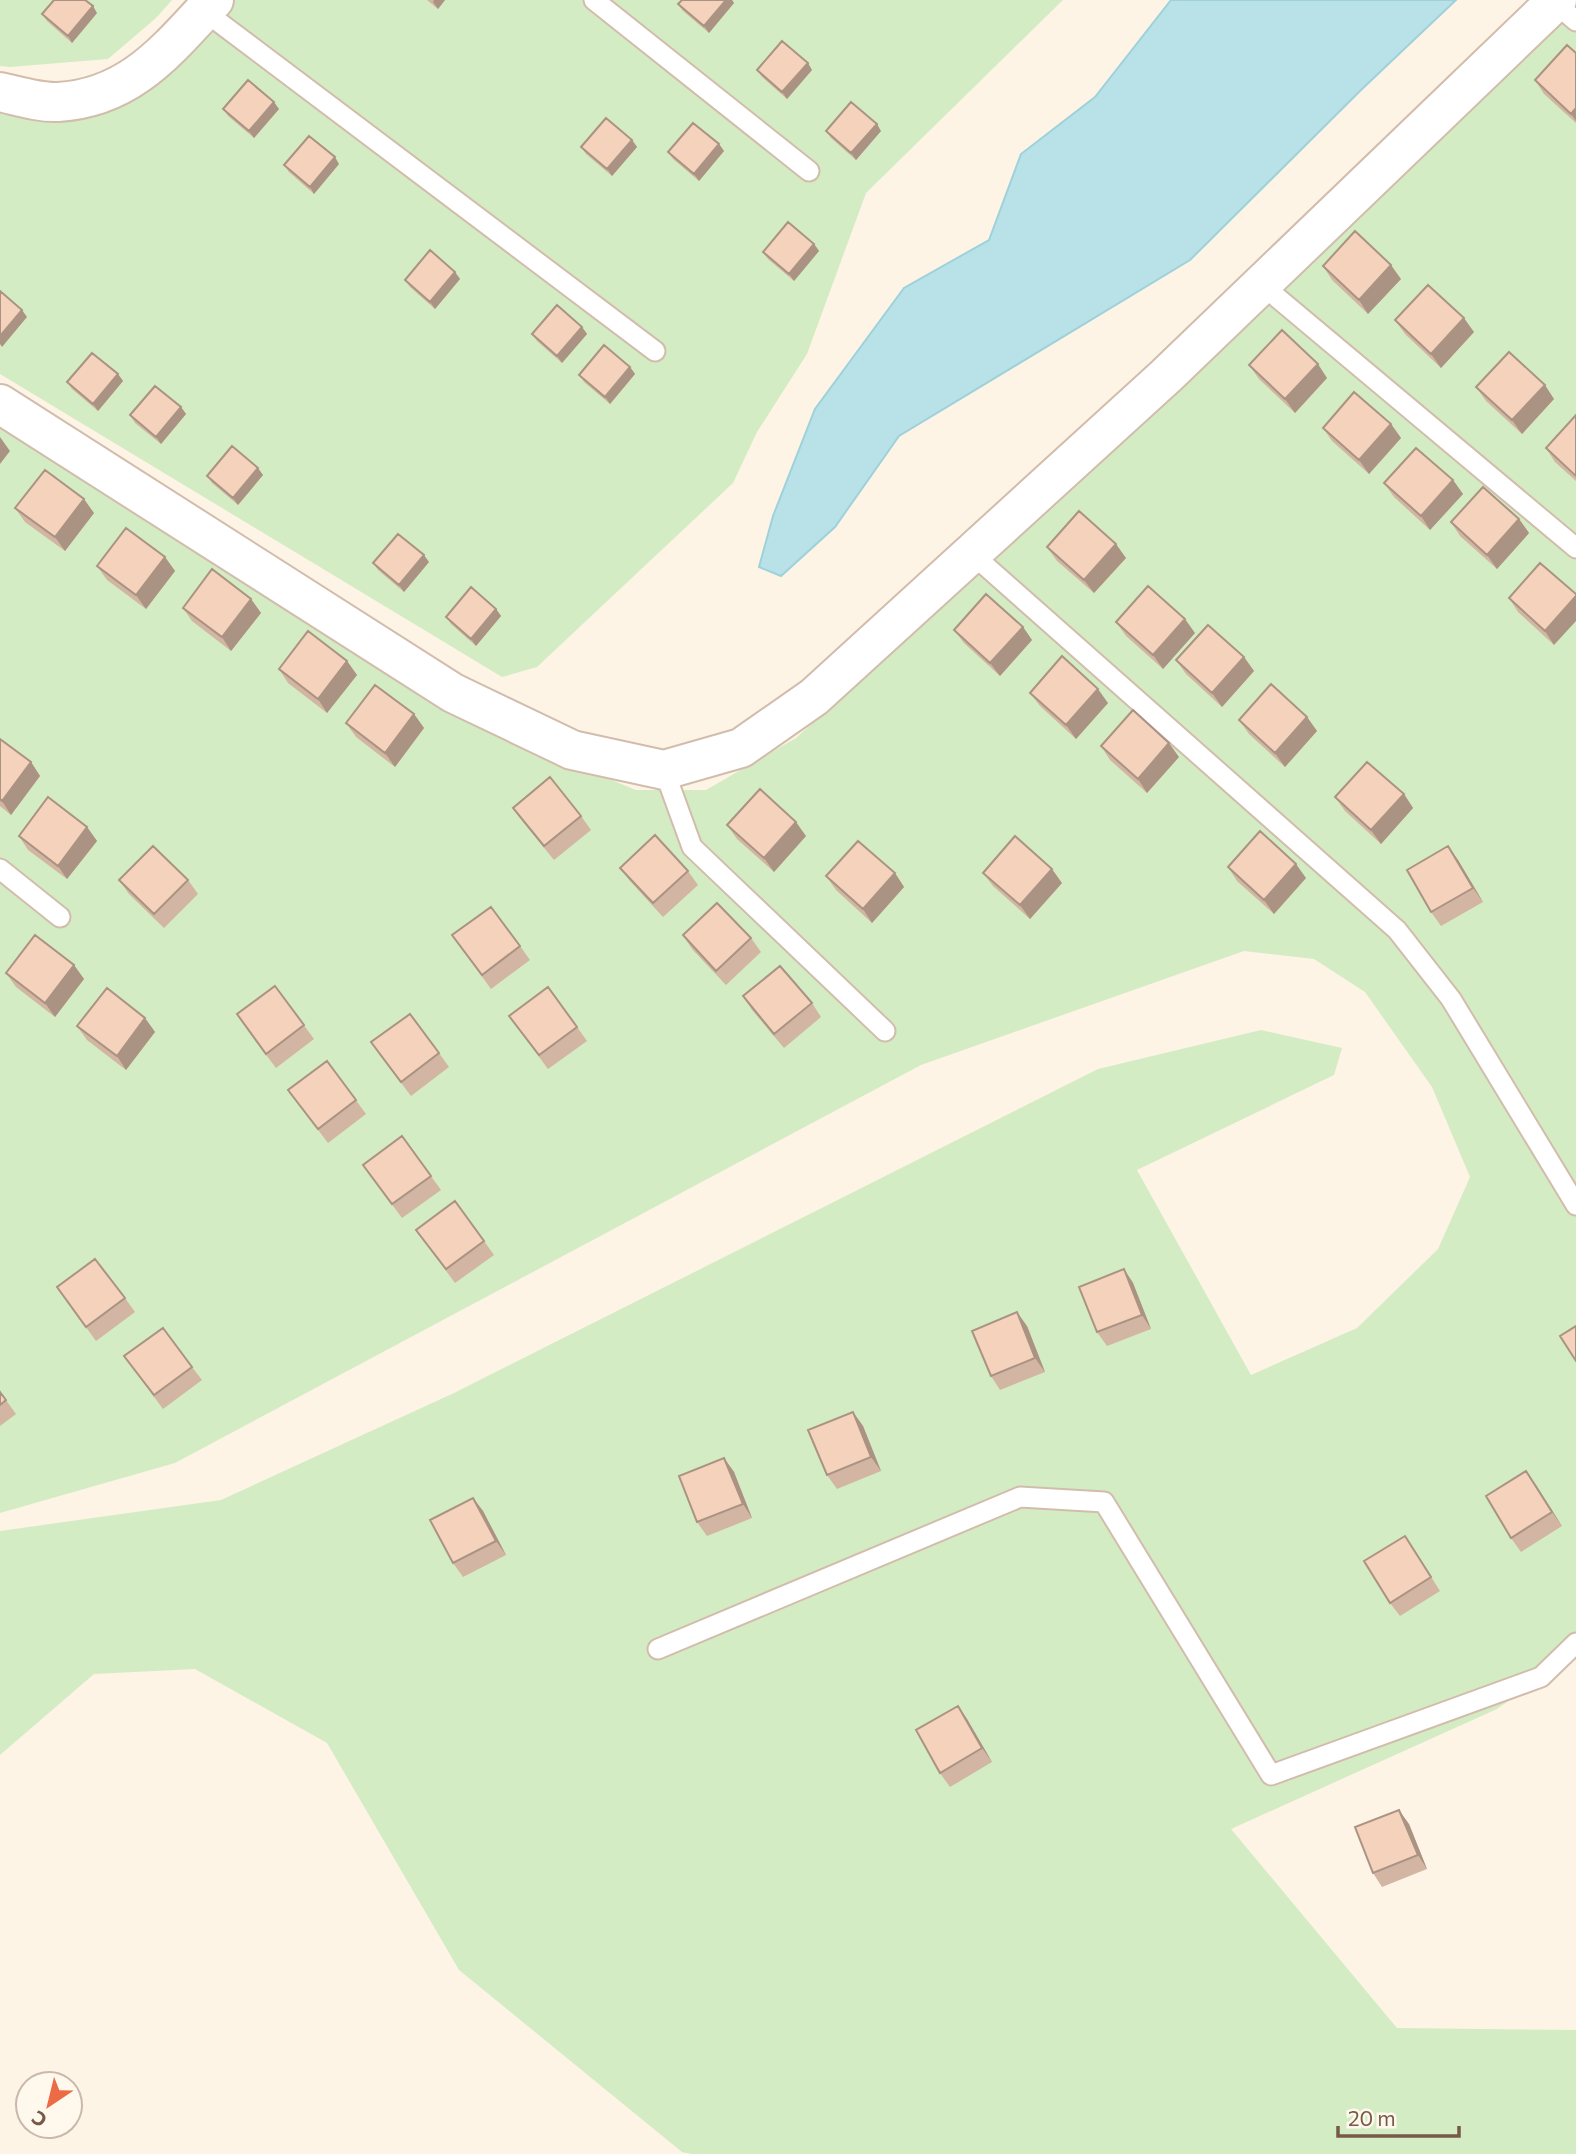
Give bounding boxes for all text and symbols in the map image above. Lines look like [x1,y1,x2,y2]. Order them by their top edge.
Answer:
north arrow [14,2070,84,2140]
scale bar [1338,2094,1459,2138]
text: 20 m [1348,2105,1396,2130]
text: С [27,2106,51,2132]

